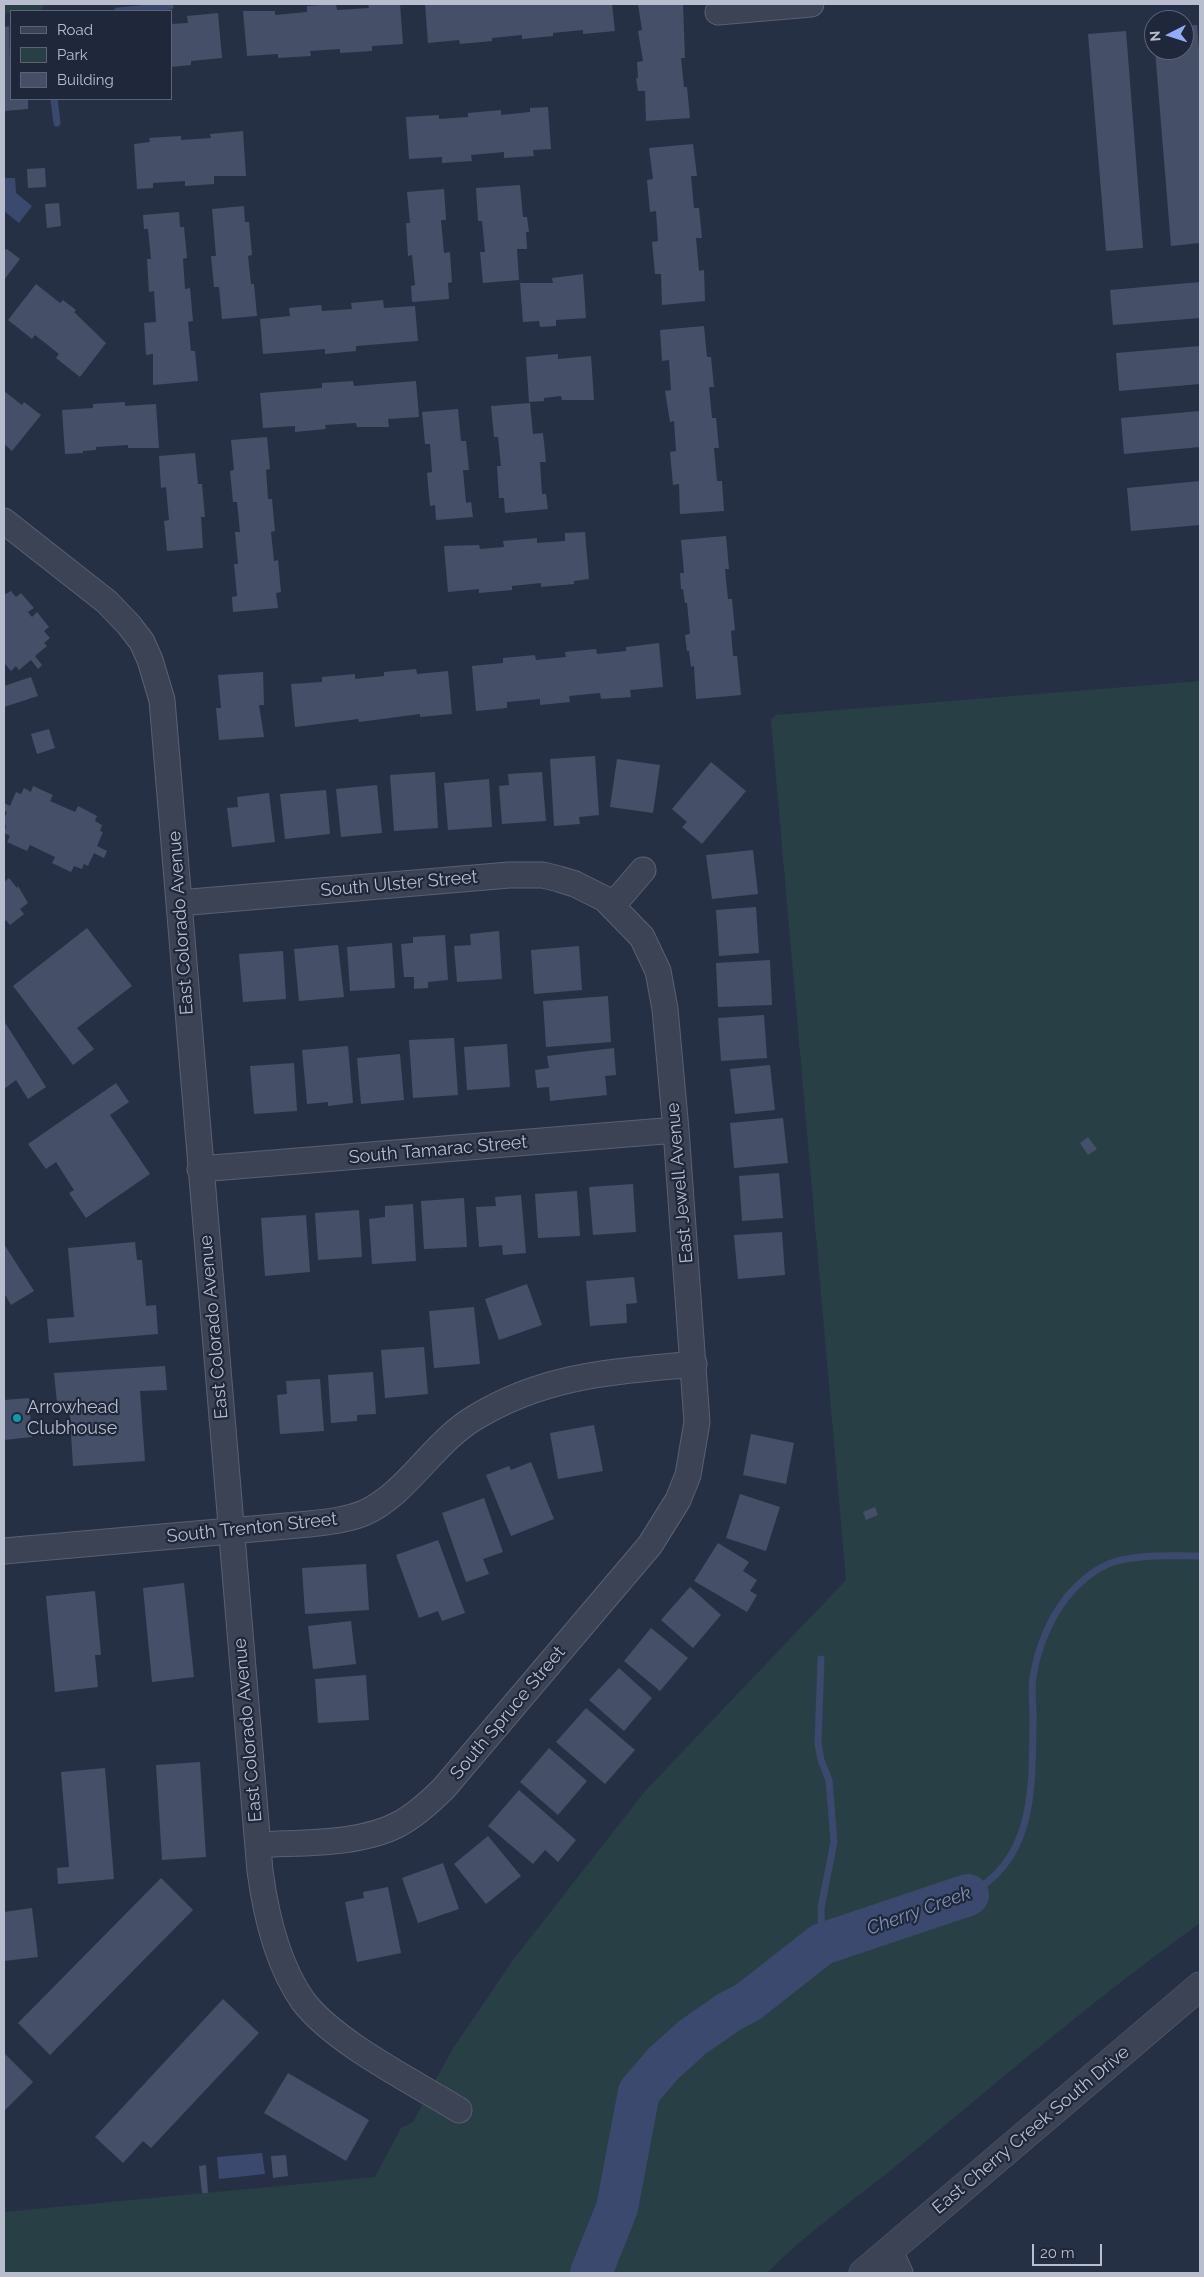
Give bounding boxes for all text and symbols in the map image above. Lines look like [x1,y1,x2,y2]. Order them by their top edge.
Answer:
legend [10,10,172,100]
north arrow [1144,10,1194,60]
text: Road [57,21,93,39]
text: N [1147,30,1163,42]
text: Park [57,46,88,64]
text: Building [57,71,114,89]
street label: East Colorado Avenue [164,830,198,1016]
street label: South Ulster Street [319,866,479,902]
street label: East Jewell Avenue [662,1102,698,1264]
street label: South Tamarac Street [348,1131,528,1169]
street label: East Colorado Avenue [195,1234,233,1420]
place label: Arrowhead Clubhouse [27,1397,119,1440]
marker: Arrowhead Clubhouse [11,1412,23,1424]
street label: South Trenton Street [166,1508,338,1548]
street label: East Colorado Avenue [229,1637,267,1823]
street label: South Spruce Street [446,1642,570,1784]
water label: Cherry Creek [864,1882,974,1940]
street label: East Cherry Creek South Drive [928,2041,1134,2219]
scale bar [1034,2234,1104,2266]
text: 20 m [1040,2244,1075,2262]

